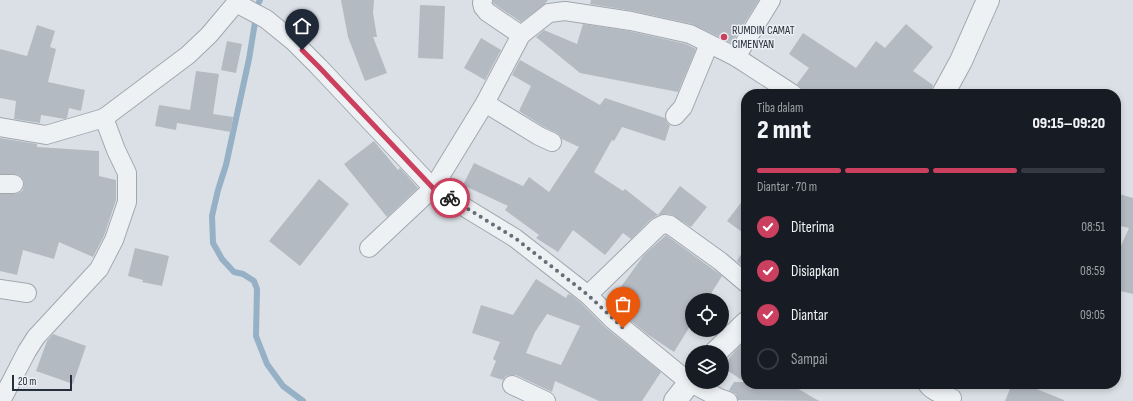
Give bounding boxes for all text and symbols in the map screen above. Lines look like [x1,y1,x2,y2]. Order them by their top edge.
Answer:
pin [285,9,319,50]
icon: home [291,15,313,37]
place label: RUMDIN CAMAT CIMENYAN [732,23,795,52]
marker: RUMDIN CAMAT CIMENYAN [719,32,729,42]
text: Tiba dalam [757,100,803,116]
text: 09:15–09:20 [1033,114,1105,133]
text: 2 mnt [757,115,811,146]
courier [430,178,470,218]
text: Diantar · 70 m [757,179,817,195]
icon: bike [439,187,461,209]
icon: check [757,216,779,238]
text: Diterima [791,218,834,237]
text: 08:51 [1081,219,1105,235]
icon: check [757,260,779,282]
text: Disiapkan [791,262,839,281]
text: 08:59 [1080,263,1105,279]
pin [606,287,640,328]
icon: bag [612,293,634,315]
map controls [685,293,729,389]
button: locate [685,293,729,337]
icon: check [757,304,779,326]
text: Diantar [791,306,828,325]
text: 09:05 [1080,307,1105,323]
button: layers [685,345,729,389]
text: Sampai [791,350,828,369]
scale bar [12,373,72,392]
text: 20 m [18,375,36,388]

